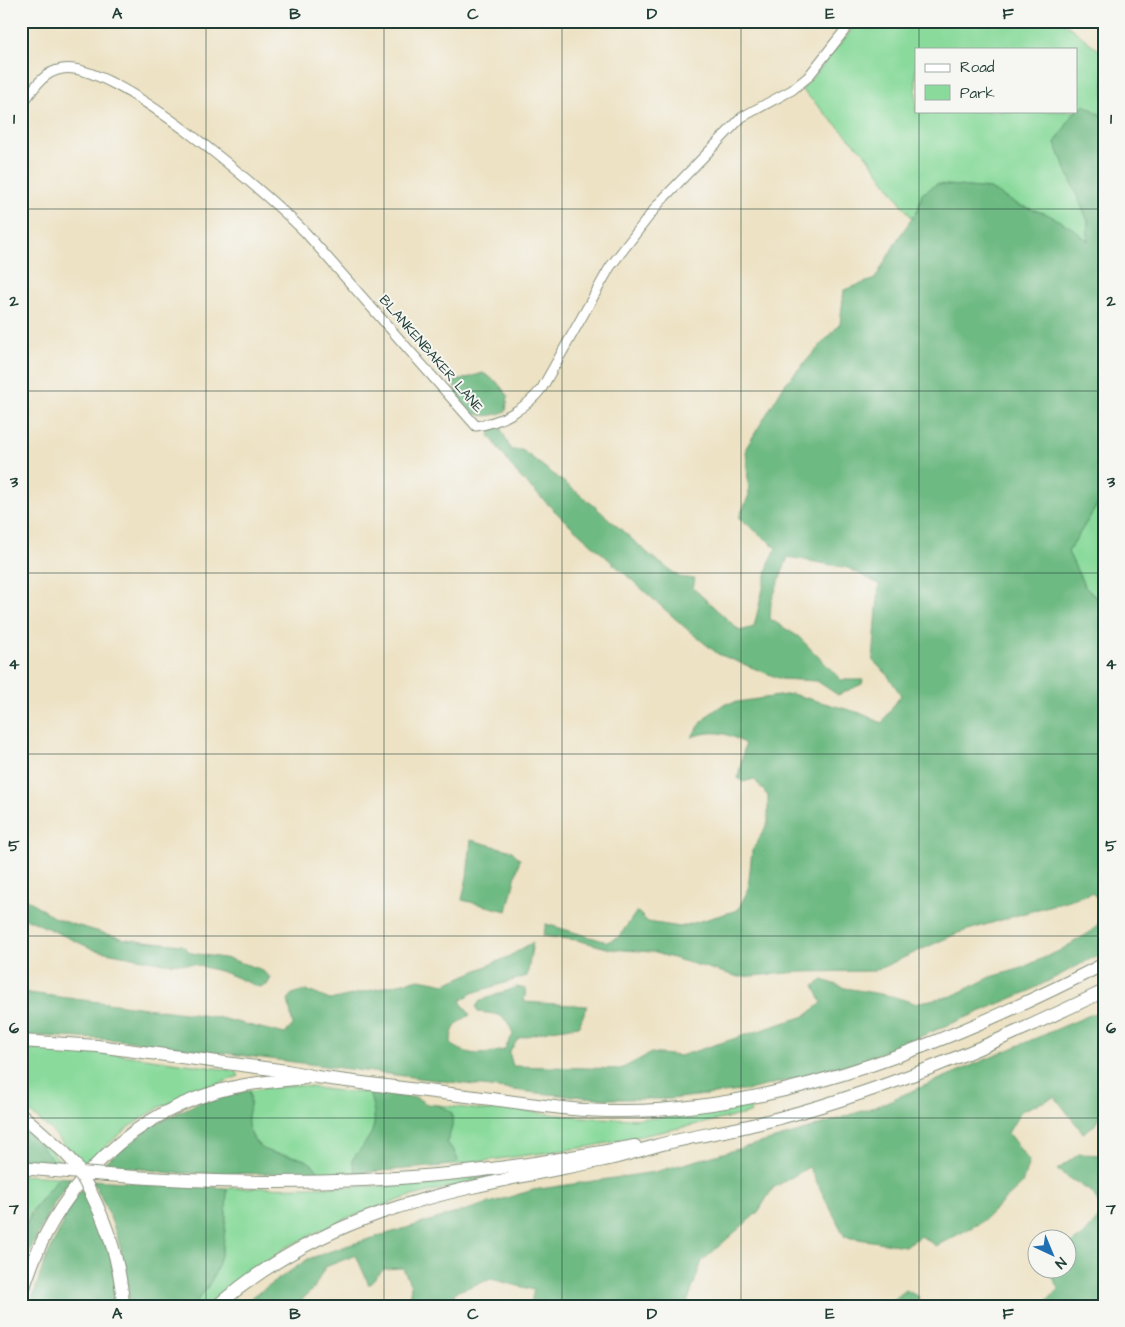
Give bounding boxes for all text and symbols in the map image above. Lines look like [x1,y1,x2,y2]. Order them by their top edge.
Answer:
text: A [112,3,123,25]
text: B [289,3,301,25]
text: C [467,3,479,25]
text: D [647,3,658,25]
text: E [825,3,835,25]
text: F [1002,3,1014,25]
legend [915,48,1078,112]
text: Road [960,57,995,78]
text: Park [960,83,995,104]
text: 1 [13,108,16,130]
text: 1 [1110,108,1113,130]
text: 2 [8,290,19,312]
text: 2 [1105,290,1116,312]
street label: BLANKENBAKER LANE [374,291,488,418]
text: 3 [9,471,19,493]
text: 3 [1106,471,1116,493]
text: 4 [9,653,20,675]
text: 4 [1106,653,1117,675]
text: 5 [8,835,20,857]
text: 5 [1105,835,1117,857]
text: 6 [9,1017,19,1039]
text: 6 [1106,1017,1116,1039]
text: 7 [8,1198,19,1220]
text: 7 [1105,1198,1116,1220]
north arrow [1028,1230,1078,1280]
text: N [1050,1252,1070,1273]
text: A [112,1303,123,1325]
text: B [289,1303,301,1325]
text: C [467,1303,479,1325]
text: D [647,1303,658,1325]
text: E [825,1303,835,1325]
text: F [1002,1303,1014,1325]

